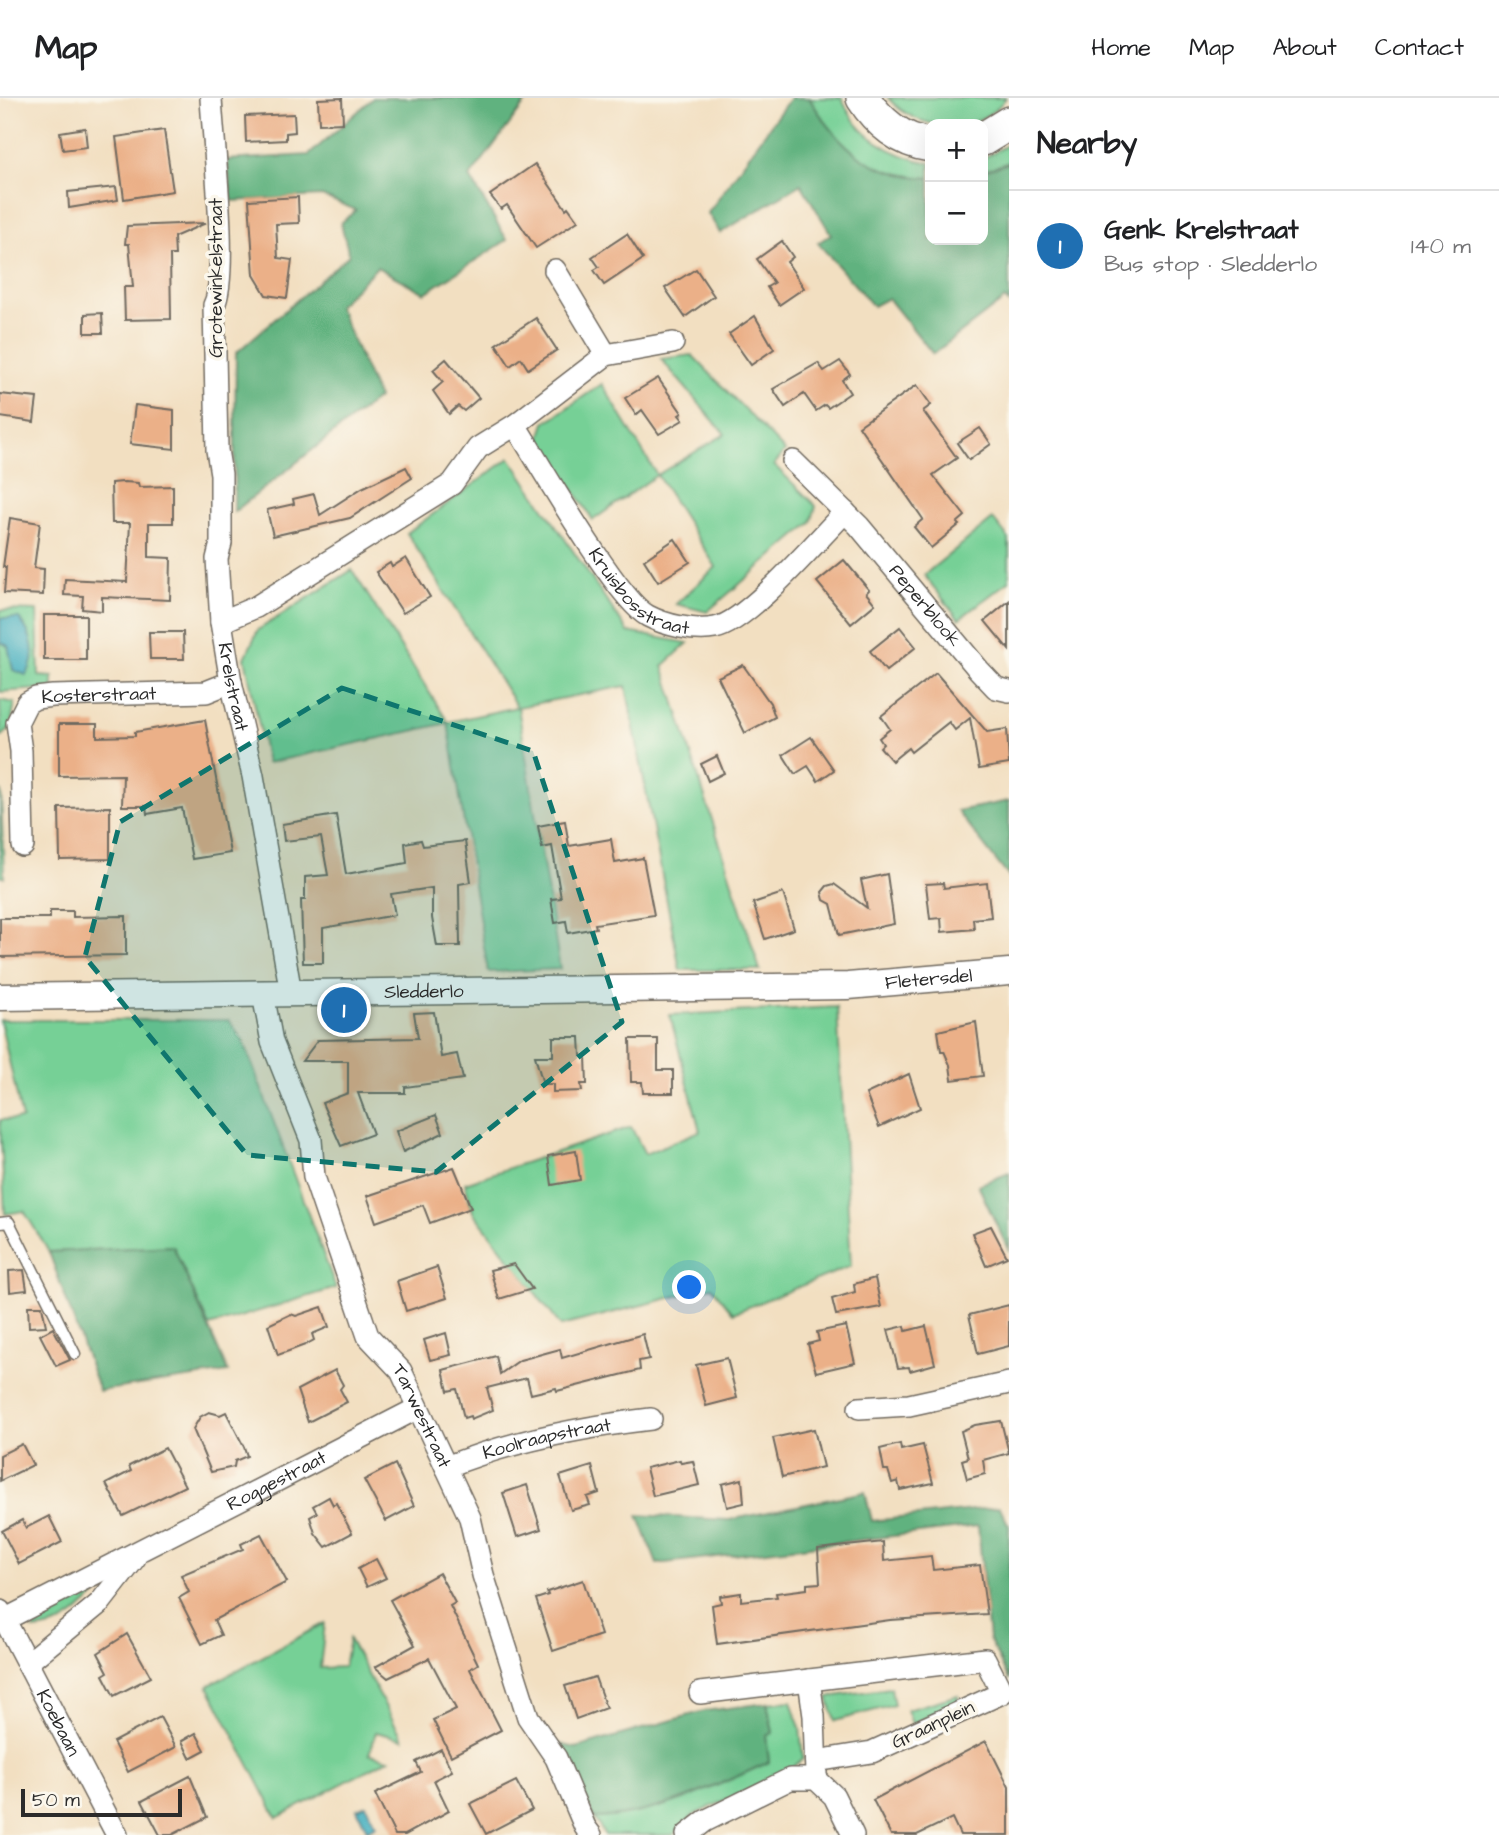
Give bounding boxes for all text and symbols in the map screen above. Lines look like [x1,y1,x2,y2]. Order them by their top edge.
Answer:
text: Map [35,25,97,71]
text: Home [1091,31,1151,65]
text: Map [1189,31,1234,65]
text: About [1272,31,1337,65]
text: Contact [1375,31,1464,65]
map controls [925,119,988,245]
button: + [925,119,988,182]
text: Nearby [1037,123,1137,165]
button: − [925,182,988,245]
street label: Grotewinkelstraat [203,198,230,358]
text: Genk Krelstraat [1104,212,1299,248]
text: 1 [1059,230,1061,262]
text: 140 m [1411,230,1471,262]
text: Bus stop · Sledderlo [1104,248,1317,280]
street label: Kruisbosstraat [582,542,692,642]
street label: Peperblook [883,558,968,653]
street label: Krelstraat [211,640,256,734]
street label: Kosterstraat [40,680,157,711]
street label: Fletersdel [884,962,973,996]
street label: Sledderlo [384,977,464,1006]
pin: 1 [321,984,367,1036]
your location [672,1270,706,1304]
street label: Tarwestraat [387,1357,458,1473]
street label: Koolraapstraat [479,1411,613,1466]
street label: Roggestraat [222,1444,331,1518]
street label: Koebaan [30,1685,87,1761]
street label: Graanplein [887,1694,979,1756]
scale bar [21,1786,182,1818]
text: 50 m [32,1787,80,1814]

